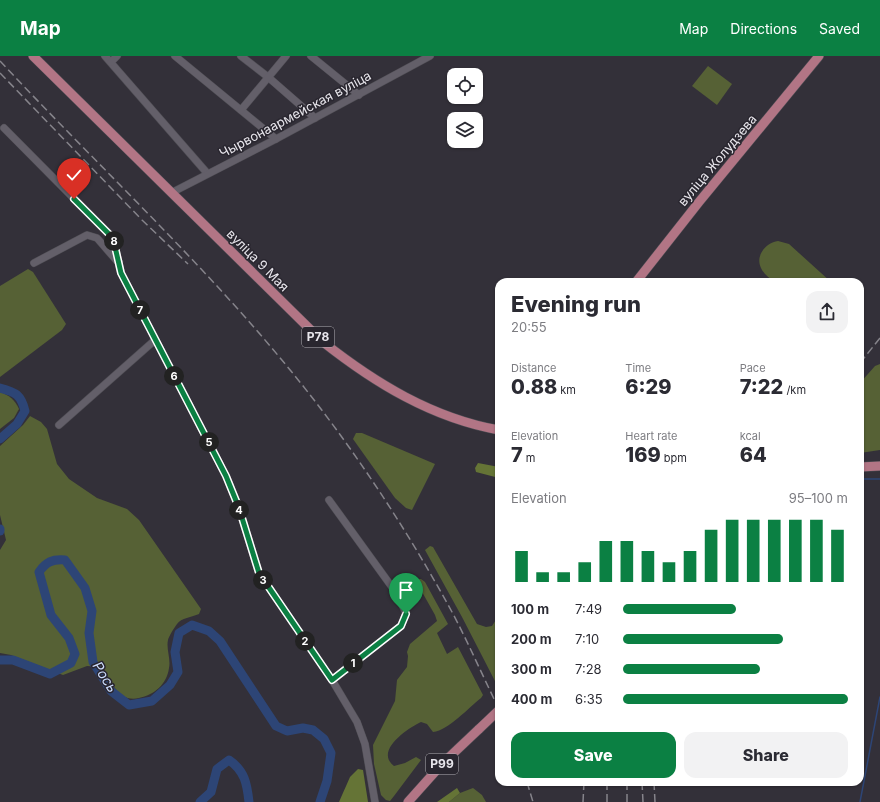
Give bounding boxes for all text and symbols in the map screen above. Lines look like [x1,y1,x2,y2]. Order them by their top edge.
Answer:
text: Map [20,17,61,40]
text: Map [679,20,708,37]
text: Directions [730,20,797,37]
text: Saved [819,20,860,37]
street label: Чырвонаармейская вуліца [216,67,374,161]
map controls [447,68,483,148]
button: locate [447,68,483,104]
street label: вуліца Жолудзева [674,111,760,209]
button: layers [447,112,483,148]
pin [57,158,91,199]
icon: check [63,164,85,186]
street label: вуліца 9 Мая [224,226,292,294]
pin: 8 [104,231,124,251]
text: 8 [110,234,118,248]
text: Evening run [511,291,641,317]
button: share [806,291,848,333]
pin: 7 [130,300,150,320]
text: 7 [137,303,143,317]
text: 20:55 [511,319,547,335]
road number: Р78 [302,327,334,347]
text: Distance [511,361,556,375]
text: Time [625,361,651,375]
text: Pace [740,361,766,375]
pin: 6 [164,366,184,386]
text: 6 [170,369,178,383]
text: 0.88 [511,375,557,399]
text: 6:29 [625,375,672,399]
text: 7:22 [740,375,783,399]
text: km [557,383,576,397]
text: /km [783,383,806,397]
text: Elevation [511,429,558,443]
text: Heart rate [625,429,677,443]
text: kcal [740,429,761,443]
pin: 5 [199,432,219,452]
text: 5 [205,435,213,449]
text: 7 [511,443,523,467]
text: 169 [625,443,661,467]
text: 64 [740,443,767,467]
text: m [523,451,536,465]
text: bpm [661,451,687,465]
text: Elevation [511,490,567,506]
text: 95–100 m [789,490,848,506]
pin: 4 [229,500,249,520]
text: 4 [235,503,243,517]
pin: 3 [253,570,273,590]
text: 3 [259,573,267,587]
pin [389,573,423,614]
icon: arrive [395,579,417,601]
text: 100 m [511,601,549,617]
text: 7:49 [575,601,602,617]
pin: 2 [295,631,315,651]
text: 200 m [511,631,552,647]
text: 7:10 [575,631,599,647]
text: 2 [302,634,308,648]
pin: 1 [343,653,363,673]
text: 1 [351,656,355,670]
water label: Рось [89,658,121,695]
text: 300 m [511,661,552,677]
text: 7:28 [575,661,602,677]
text: 400 m [511,691,552,707]
text: 6:35 [575,691,603,707]
button: Save [511,732,676,778]
button: Share [684,732,848,778]
road number: Р99 [426,754,458,774]

